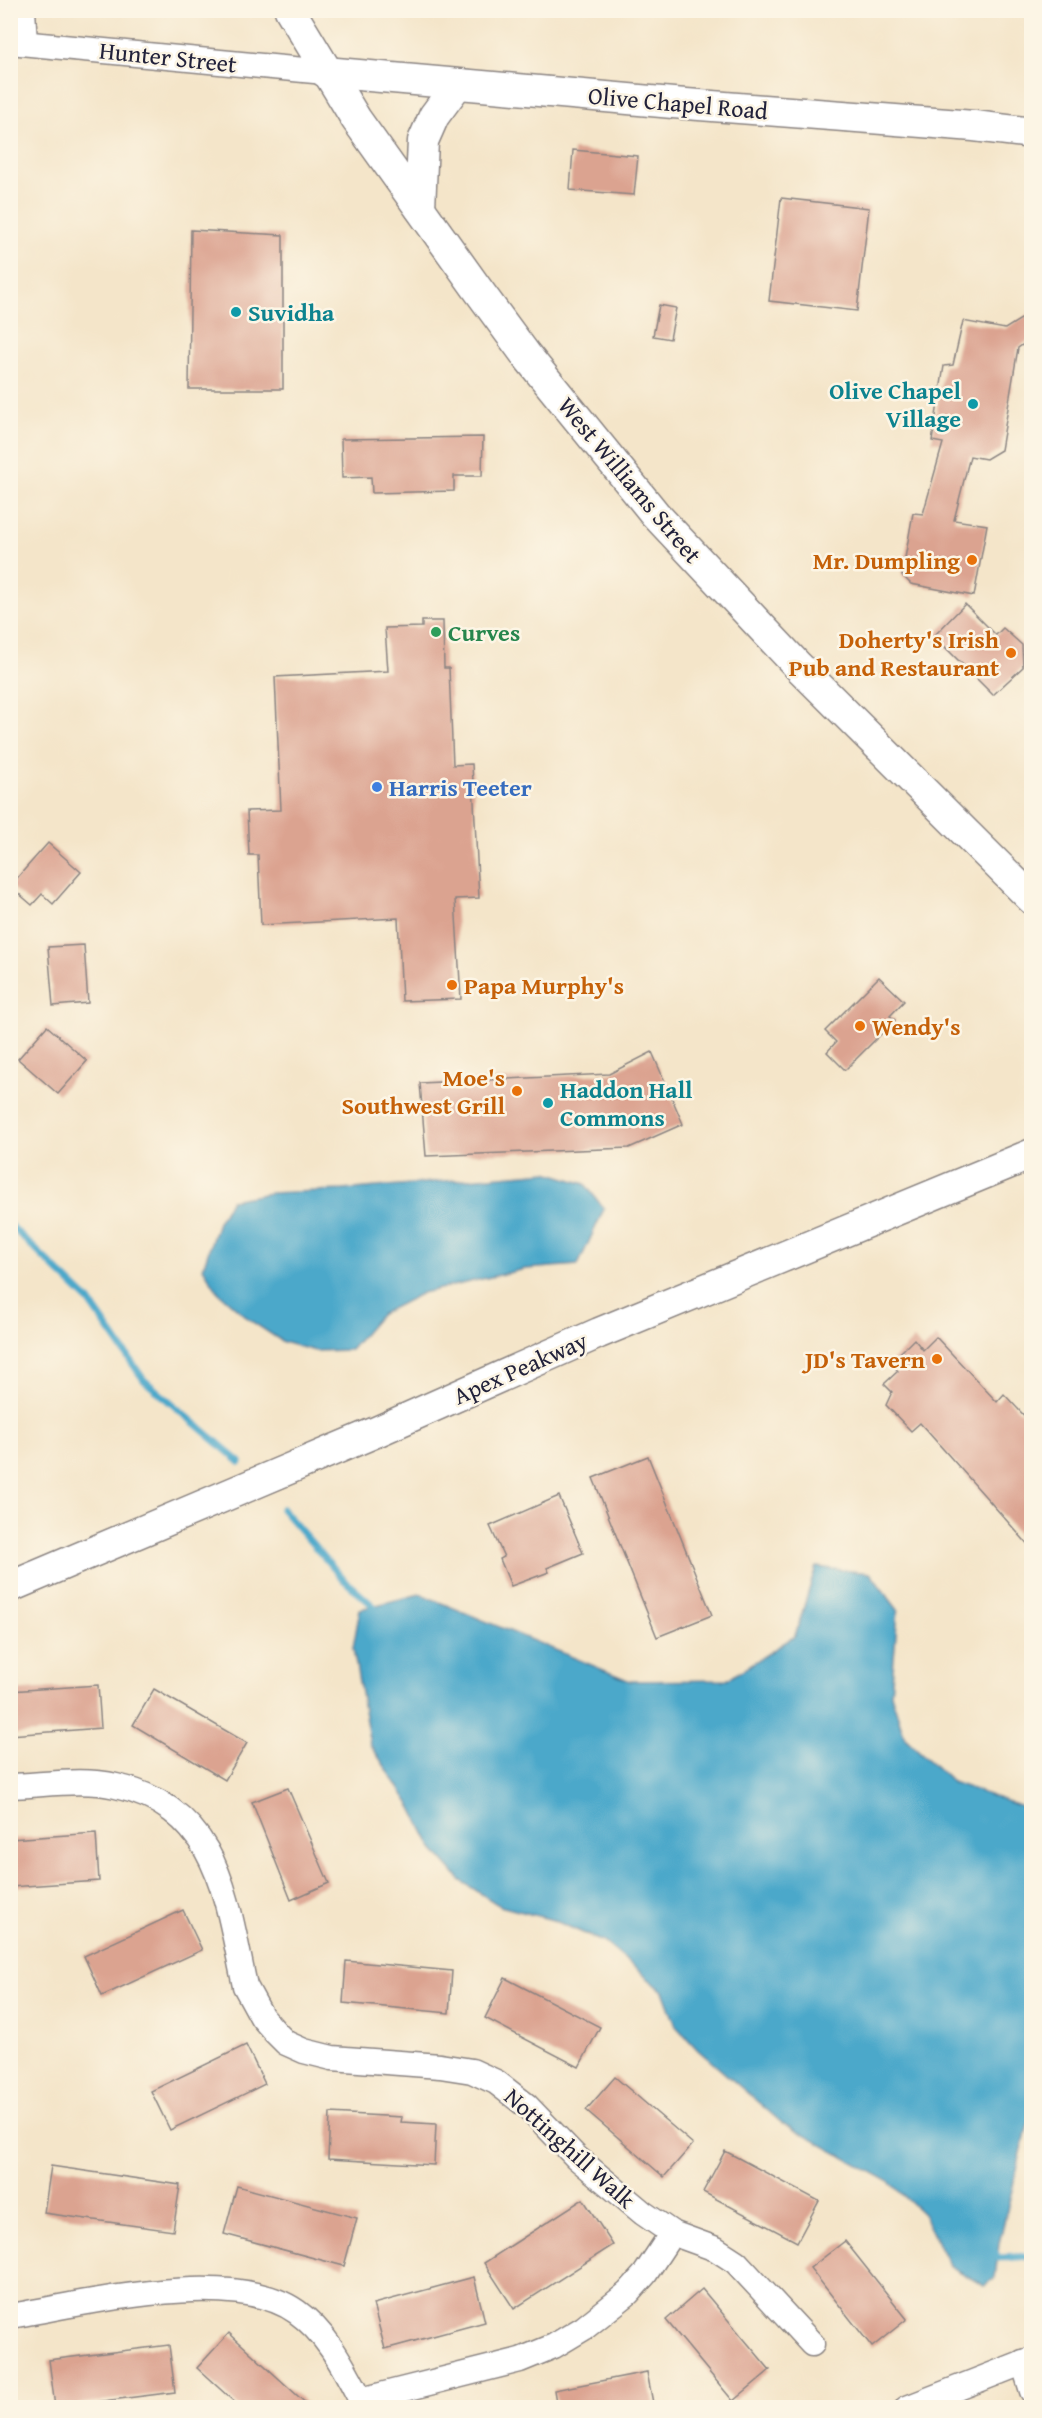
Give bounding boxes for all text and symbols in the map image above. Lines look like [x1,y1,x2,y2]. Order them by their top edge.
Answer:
street label: Hunter Street [98,32,239,82]
street label: Olive Chapel Road [587,78,770,128]
place label: Suvidha [248,295,335,330]
marker: Suvidha [229,305,243,319]
place label: Olive Chapel Village [829,373,962,436]
street label: West Williams Street [550,389,711,571]
marker: Olive Chapel Village [966,397,980,411]
place label: Mr. Dumpling [813,543,960,578]
marker: Mr. Dumpling [965,553,979,567]
place label: Curves [448,615,520,650]
place label: Doherty's Irish Pub and Restaurant [789,622,999,685]
marker: Curves [429,625,443,639]
marker: Doherty's Irish Pub and Restaurant [1004,646,1018,660]
place label: Harris Teeter [389,770,532,805]
marker: Harris Teeter [370,780,384,794]
place label: Papa Murphy's [464,968,624,1003]
marker: Papa Murphy's [445,978,459,992]
place label: Wendy's [872,1009,961,1044]
marker: Wendy's [853,1019,867,1033]
place label: Moe's Southwest Grill [341,1060,506,1123]
place label: Haddon Hall Commons [560,1072,693,1135]
marker: Moe's Southwest Grill [510,1084,524,1098]
marker: Haddon Hall Commons [541,1096,555,1110]
street label: Apex Peakway [447,1323,593,1413]
place label: JD's Tavern [801,1342,925,1377]
marker: JD's Tavern [930,1352,944,1366]
street label: Nottinghill Walk [497,2080,644,2217]

